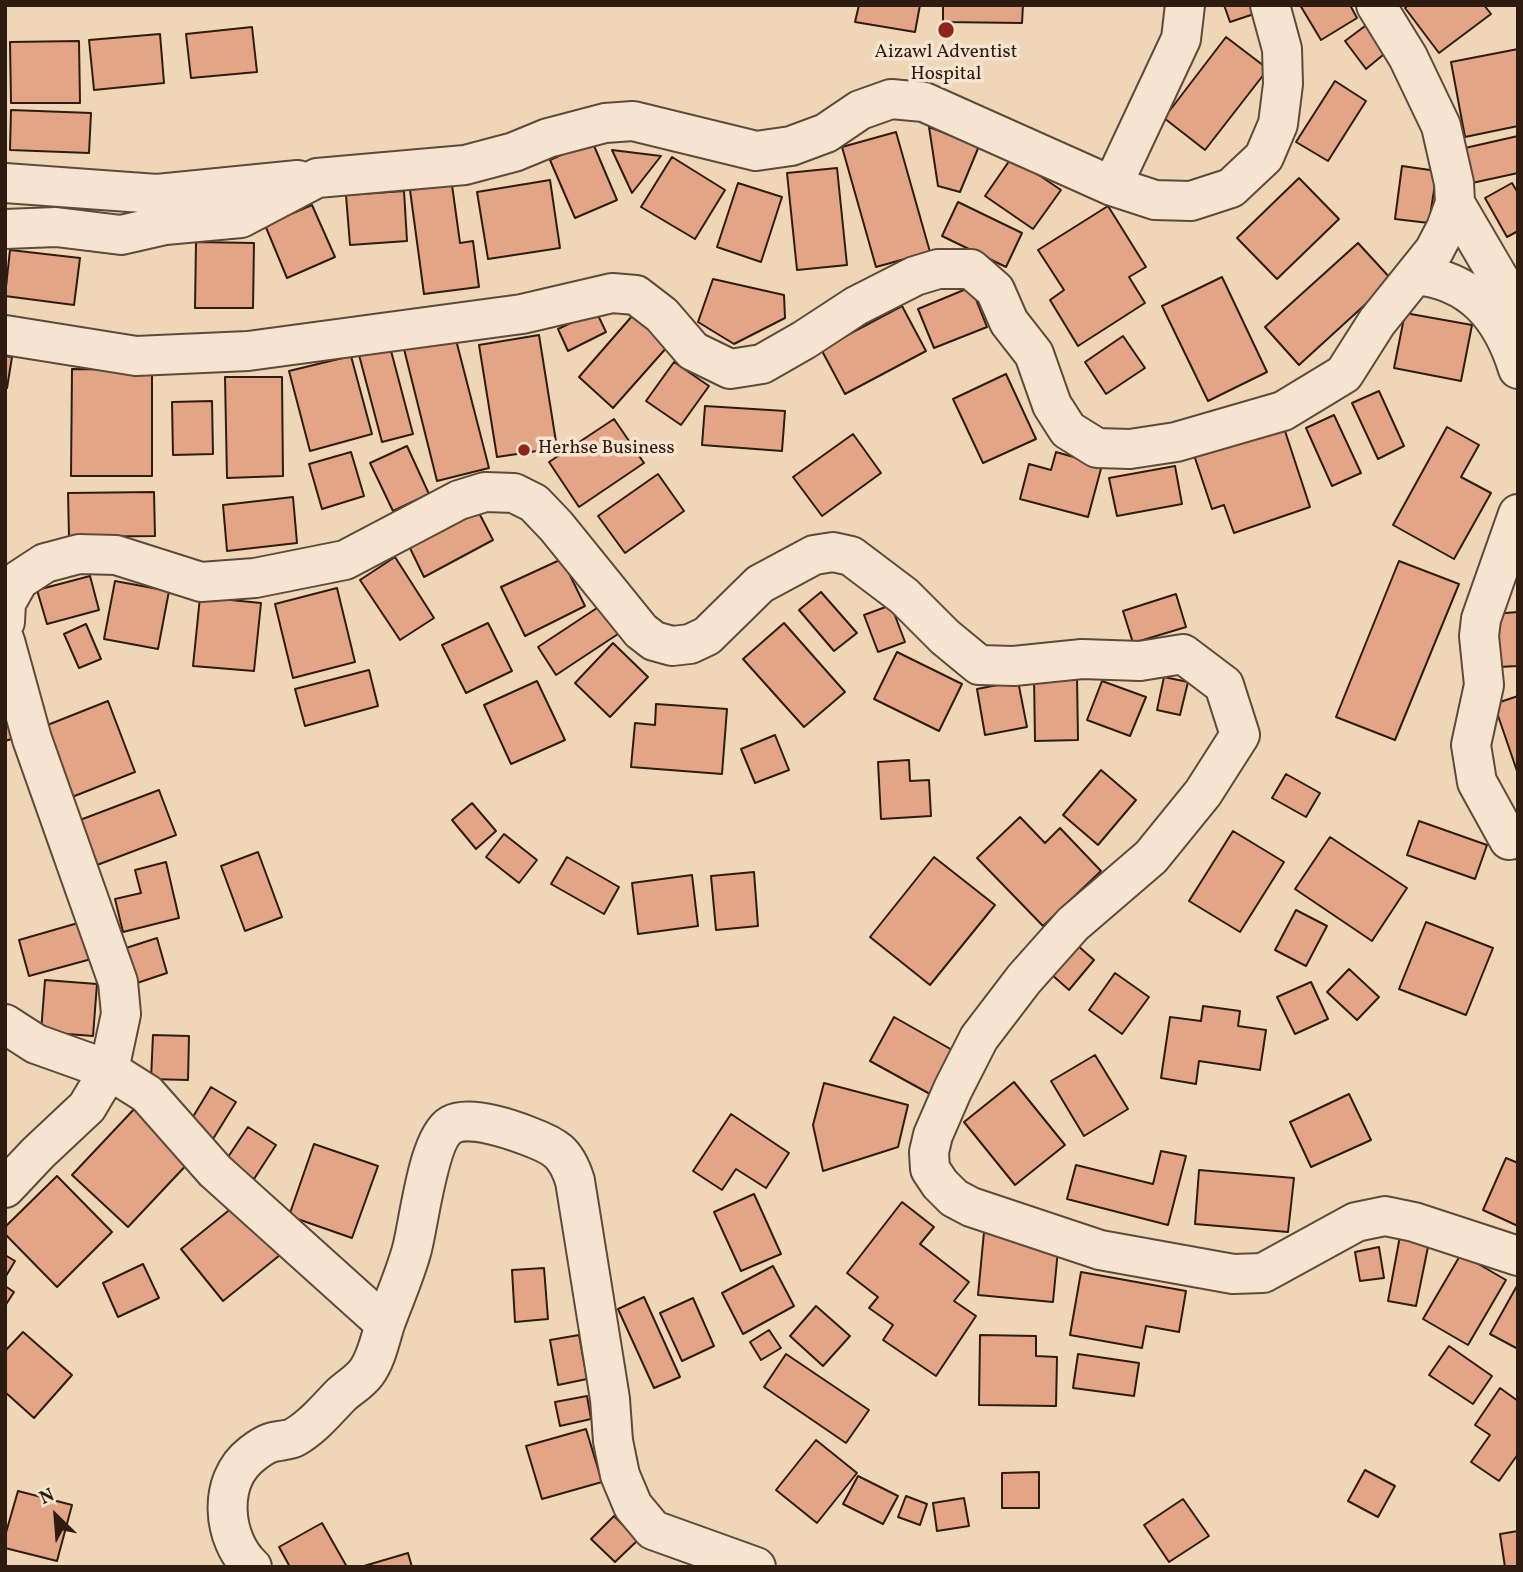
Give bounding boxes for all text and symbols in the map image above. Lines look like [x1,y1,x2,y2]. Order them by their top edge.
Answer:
marker: Aizawl Adventist Hospital [936,20,956,40]
place label: Aizawl Adventist Hospital [875,43,1017,87]
place label: Herhse Business [538,439,675,461]
marker: Herhse Business [516,442,532,458]
north arrow [21,1481,91,1551]
text: N [35,1482,59,1512]

